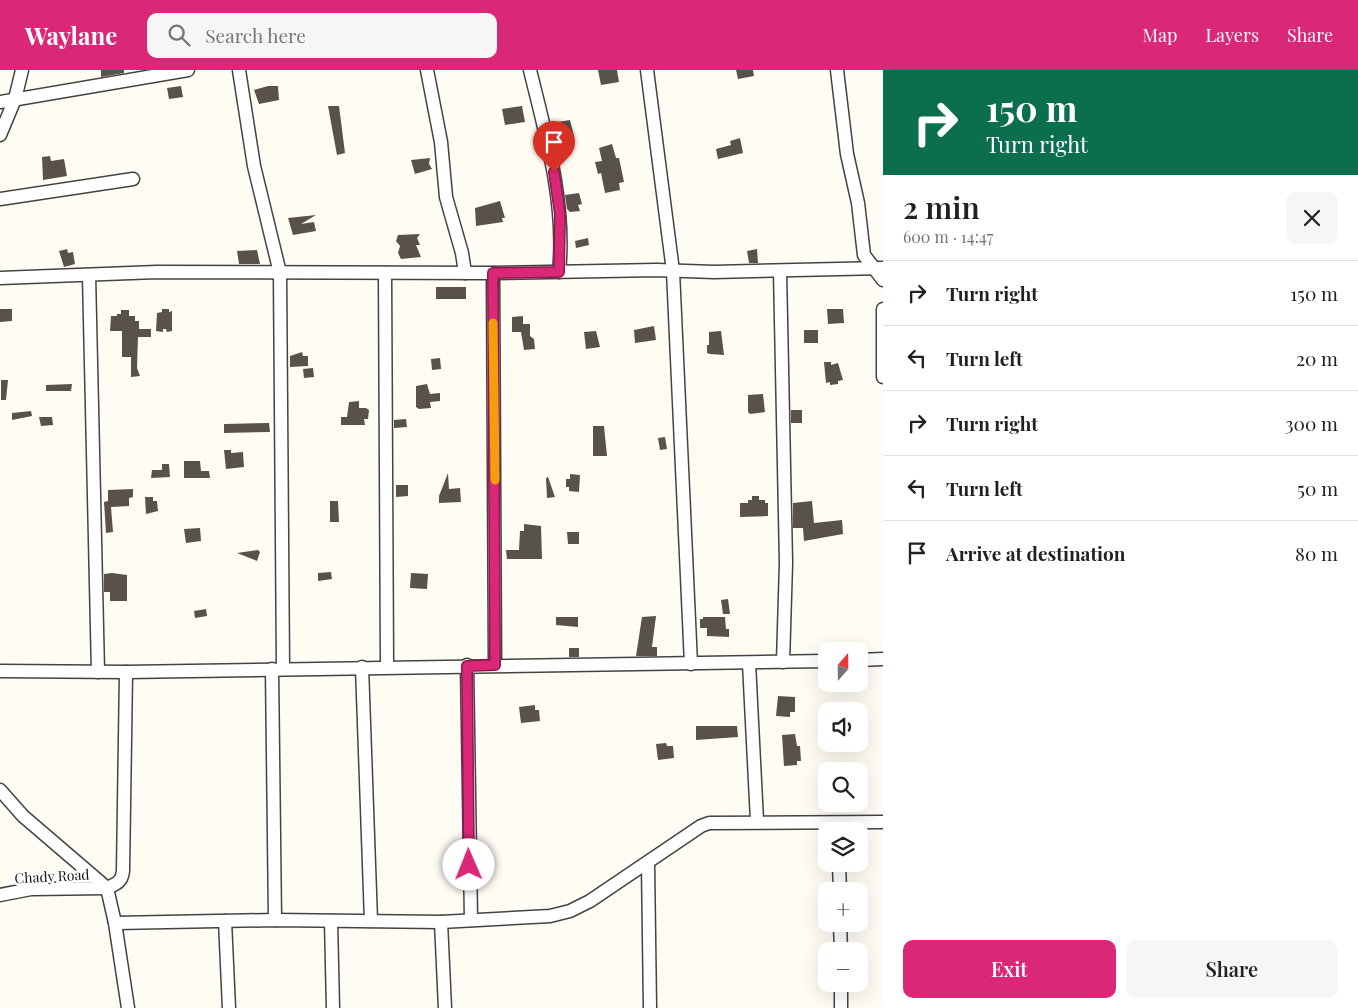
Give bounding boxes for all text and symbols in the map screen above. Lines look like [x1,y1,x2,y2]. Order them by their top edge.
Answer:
search box [147,13,497,58]
text: Waylane [25,19,117,51]
icon: search [165,21,193,49]
text: Search here [205,22,306,48]
text: Map [1142,23,1177,47]
text: Layers [1205,23,1259,47]
text: Share [1287,23,1333,47]
text: 150 m [986,84,1077,131]
icon: right [903,90,968,155]
pin [533,121,575,172]
icon: arrive [540,128,568,156]
text: Turn right [986,129,1088,159]
text: 2 min [903,187,980,227]
button: close [1286,192,1338,244]
text: 600 m · 14:47 [903,226,993,247]
icon: right [903,279,931,307]
text: Turn right [946,280,1038,306]
text: 150 m [1290,280,1338,306]
icon: left [903,344,931,372]
text: Turn left [946,345,1023,371]
text: 20 m [1296,345,1338,371]
icon: right [903,409,931,437]
text: Turn right [946,410,1038,436]
text: 300 m [1285,410,1338,436]
icon: left [903,474,931,502]
text: Turn left [946,475,1023,501]
text: 50 m [1297,475,1338,501]
icon: arrive [903,539,931,567]
text: Arrive at destination [946,540,1126,566]
text: 80 m [1295,540,1338,566]
north arrow [818,642,868,692]
map controls [818,642,868,992]
button: sound [818,702,868,752]
button: search [818,762,868,812]
button: layers [818,822,868,872]
position arrow [442,838,494,890]
street label: Chady Road [14,865,90,887]
button: + [818,882,868,932]
button: Exit [903,940,1116,998]
button: Share [1126,940,1338,998]
button: − [818,942,868,992]

